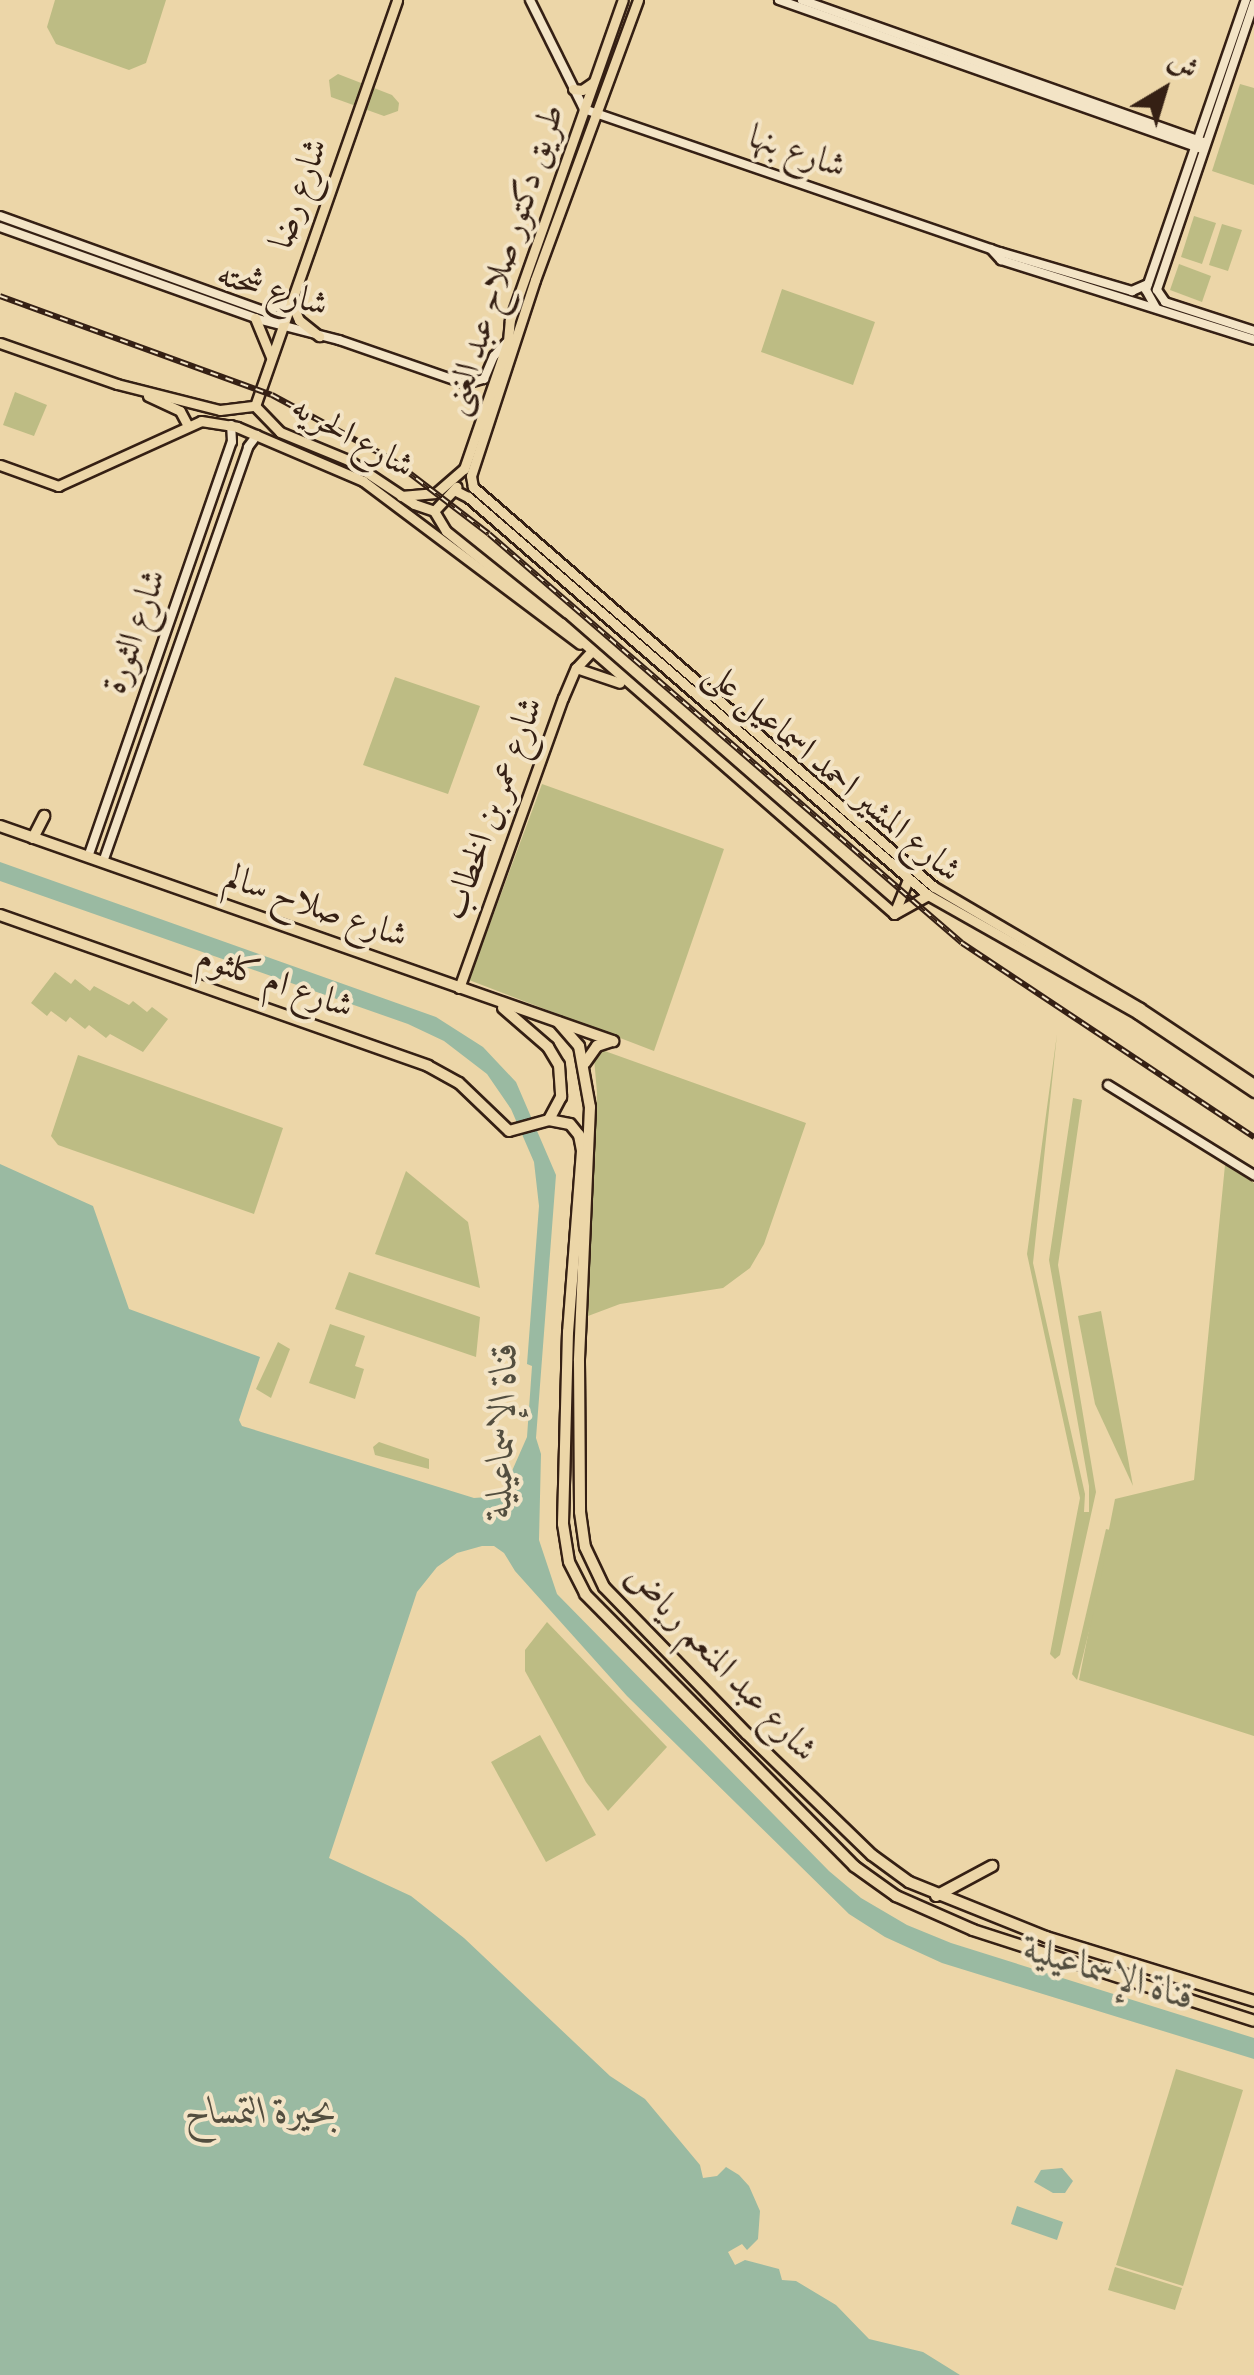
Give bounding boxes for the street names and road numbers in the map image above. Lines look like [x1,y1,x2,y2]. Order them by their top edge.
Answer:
street label: طريق دكتور صلاح عبد الغنى [435,99,575,421]
street label: شارع بنها [743,117,851,189]
street label: شارع رضا [262,133,338,255]
street label: شارع شحته [211,254,333,328]
street label: شارع الحريه [283,387,421,489]
street label: شارع الثورة [95,564,177,700]
street label: شارع المشير احمد اسماعيل على [695,653,969,893]
street label: شارع عمر بن الخطاب [434,692,554,926]
street label: شارع صلاح سالم [219,857,413,959]
street label: شارع ام كلثوم [192,937,358,1029]
street label: شارع عبد المنعم رياض [615,1556,825,1772]

